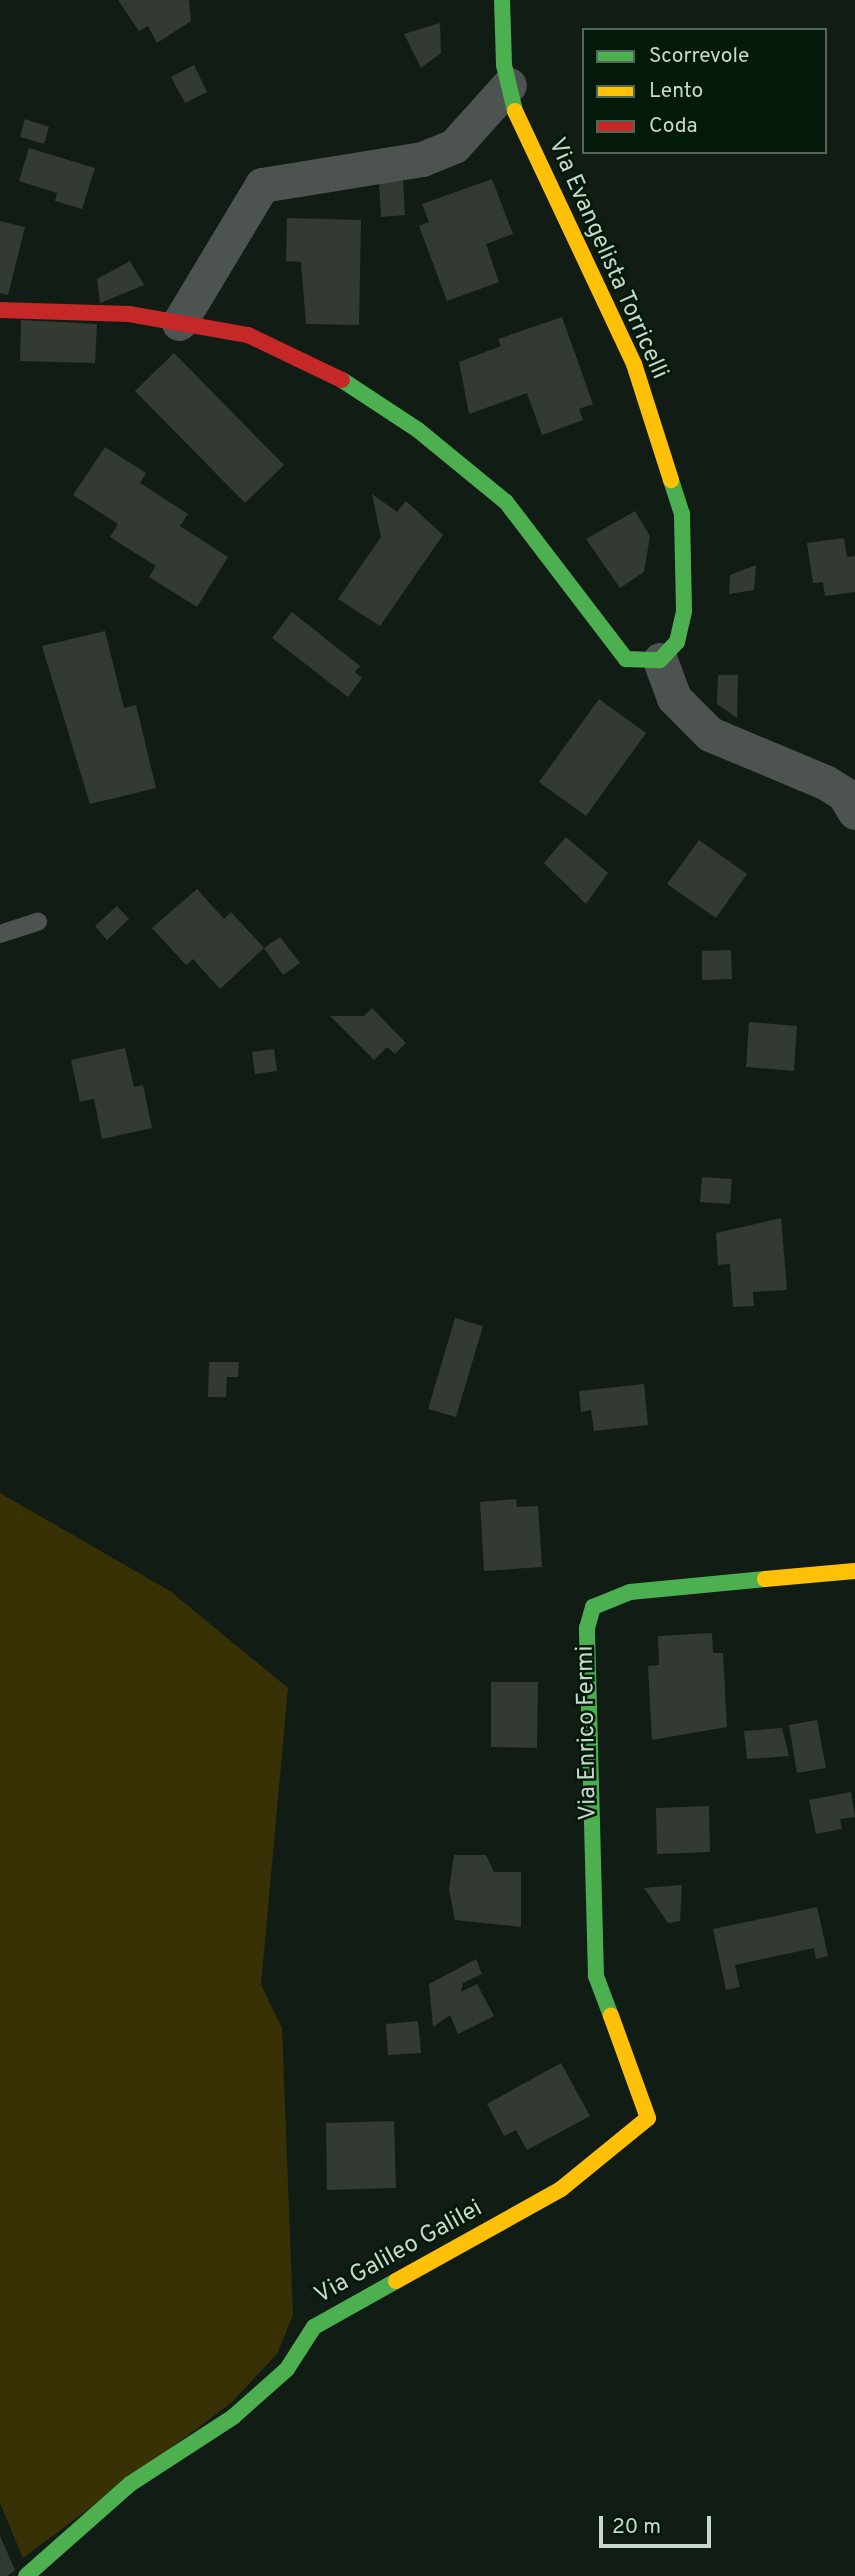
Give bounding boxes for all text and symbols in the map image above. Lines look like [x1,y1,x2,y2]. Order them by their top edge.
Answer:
legend [582,28,827,154]
text: Scorrevole [649,43,749,70]
text: Lento [649,78,703,105]
text: Coda [649,113,698,140]
street label: Via Evangelista Torricelli [541,133,673,385]
street label: Via Enrico Fermi [572,1645,604,1821]
street label: Via Galileo Galilei [310,2195,488,2311]
scale bar [603,2502,715,2546]
text: 20 m [612,2514,661,2541]

